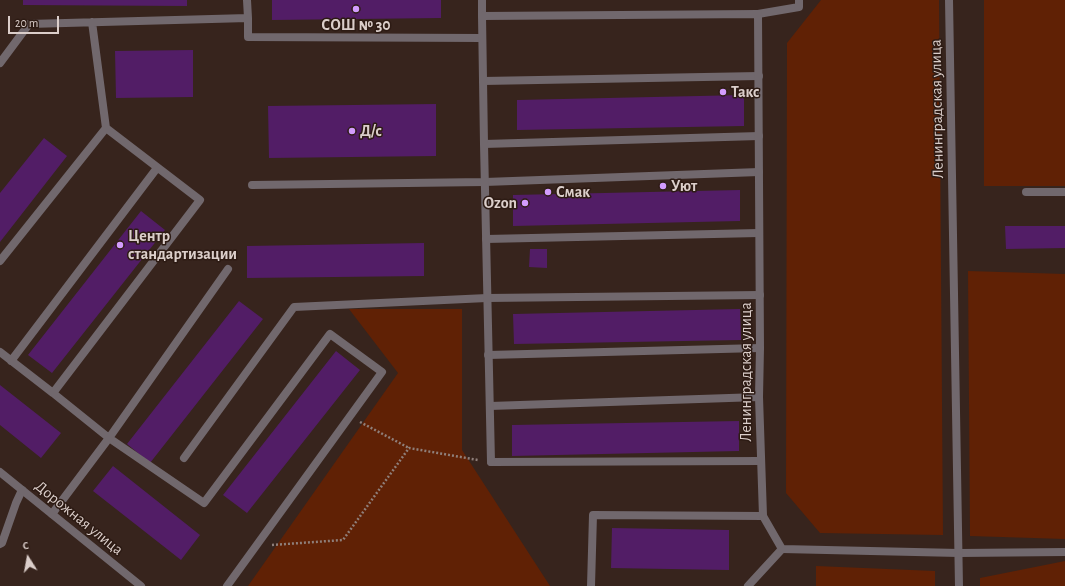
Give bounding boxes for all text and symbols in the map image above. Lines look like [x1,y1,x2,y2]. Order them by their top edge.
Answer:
marker: СОШ № 30 [351,4,361,14]
scale bar [10,8,61,34]
place label: СОШ № 30 [321,15,391,35]
text: 20 m [15,17,38,29]
street label: Ленинградская улица [926,39,948,179]
place label: Такс [731,82,760,102]
marker: Такс [718,87,728,97]
place label: Д/с [360,121,382,141]
marker: Д/с [347,126,357,136]
place label: Уют [671,176,697,196]
marker: Уют [658,181,668,191]
place label: Смак [556,182,590,202]
marker: Смак [543,187,553,197]
place label: Ozon [484,193,517,213]
marker: Ozon [520,198,530,208]
place label: Центр стандартизации [128,226,237,264]
marker: Центр стандартизации [115,240,125,250]
street label: Ленинградская улица [736,302,756,442]
street label: Дорожная улица [31,477,127,559]
north arrow [8,538,48,578]
text: С [22,540,30,552]

